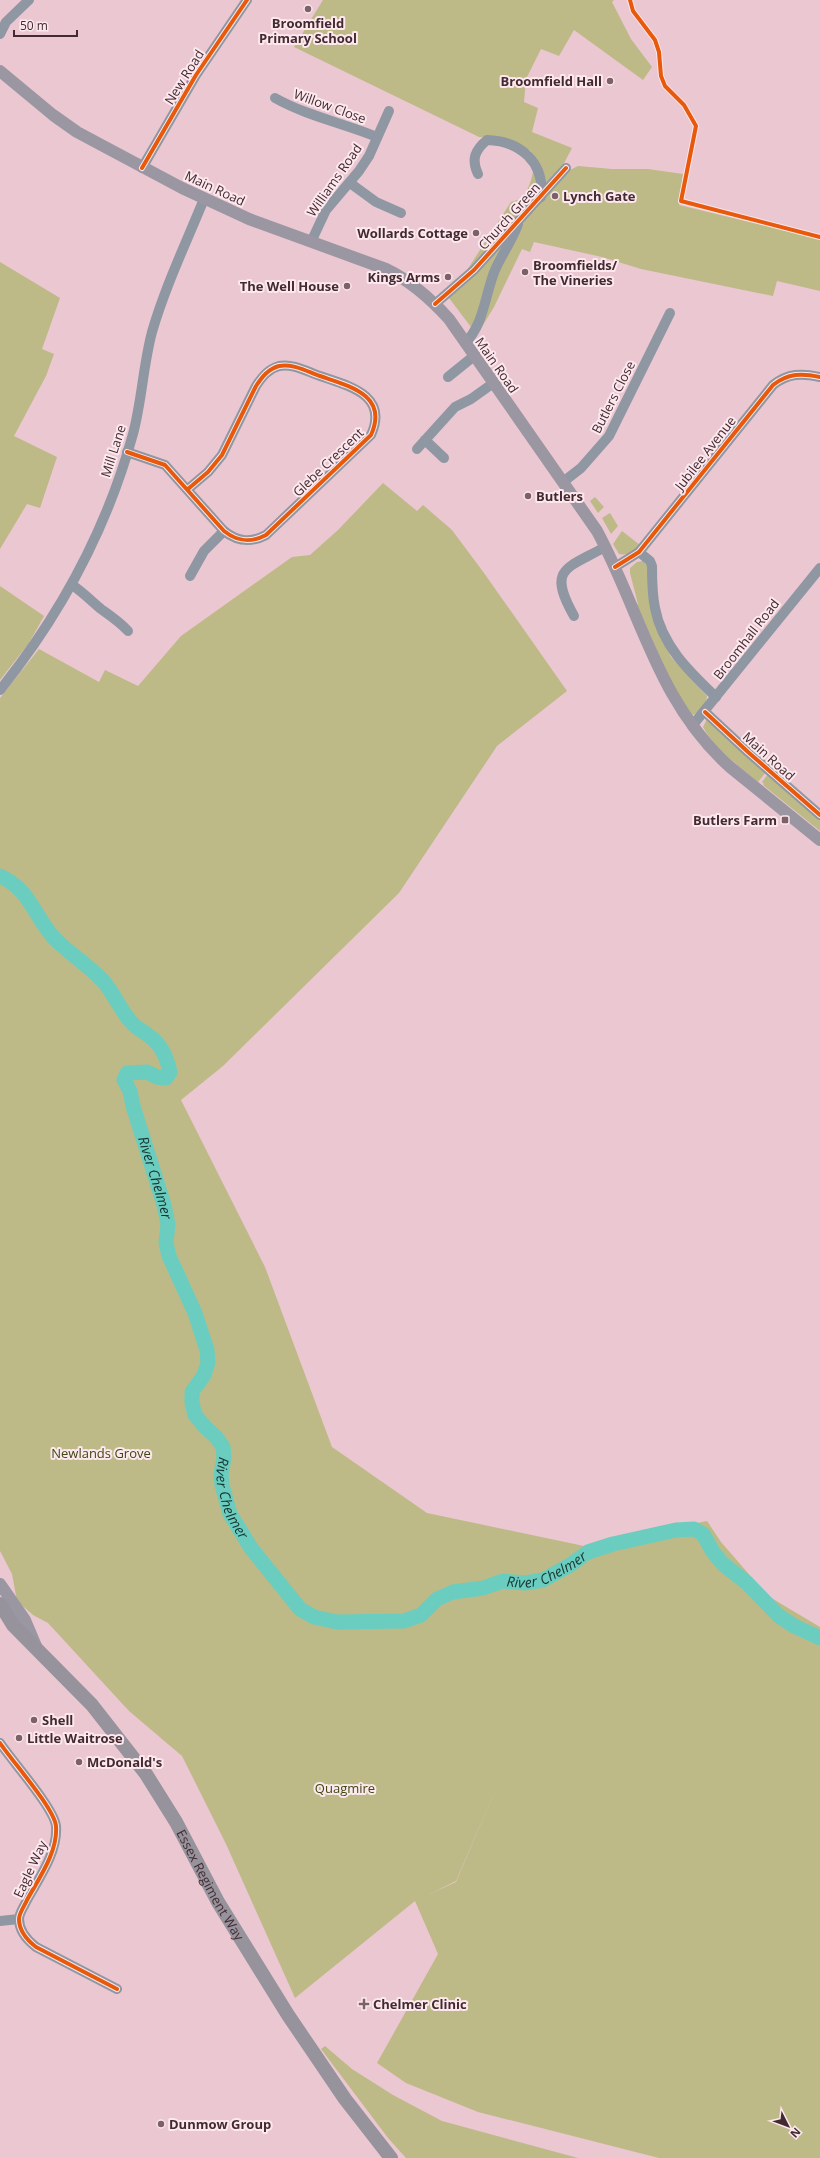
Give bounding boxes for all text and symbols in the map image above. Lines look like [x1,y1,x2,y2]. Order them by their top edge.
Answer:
marker: Broomfield Primary School [303,4,313,14]
scale bar [14,12,77,38]
place label: Broomfield Primary School [259,14,357,47]
text: 50 m [20,17,48,34]
street label: New Road [160,46,208,108]
place label: Broomfield Hall [501,72,602,90]
marker: Broomfield Hall [605,76,615,86]
street label: Willow Close [291,85,369,127]
street label: Williams Road [302,140,366,220]
street label: Main Road [182,166,248,210]
street label: Church Green [474,179,544,253]
place label: Lynch Gate [563,187,636,205]
marker: Lynch Gate [550,191,560,201]
place label: Wollards Cottage [357,224,468,242]
marker: Wollards Cottage [471,228,481,238]
place label: Broomfields/ The Vineries [533,256,618,289]
marker: Broomfields/ The Vineries [520,267,530,277]
place label: Kings Arms [368,268,440,286]
marker: Kings Arms [443,272,453,282]
place label: The Well House [240,277,339,295]
marker: The Well House [342,281,352,291]
street label: Main Road [471,333,523,397]
street label: Butlers Close [587,358,639,436]
street label: Jubilee Avenue [669,412,740,495]
street label: Mill Lane [96,422,130,480]
street label: Glebe Crescent [289,423,368,500]
place label: Butlers [536,487,583,505]
marker: Butlers [523,491,533,501]
street label: Broomhall Road [709,595,783,683]
street label: Main Road [739,728,799,784]
place label: Butlers Farm [693,811,777,829]
marker: Butlers Farm [780,815,790,825]
water label: River Chelmer [134,1134,177,1221]
park label: Newlands Grove [51,1444,151,1462]
water label: River Chelmer [212,1456,253,1543]
water label: River Chelmer [506,1546,590,1592]
place label: Shell [42,1711,73,1729]
marker: Shell [29,1715,39,1725]
place label: Little Waitrose [27,1729,123,1747]
marker: Little Waitrose [14,1733,24,1743]
place label: McDonald's [87,1753,162,1771]
marker: McDonald's [74,1757,84,1767]
park label: Quagmire [315,1779,375,1797]
street label: Essex Regiment Way [173,1826,249,1944]
street label: Eagle Way [9,1837,51,1901]
place label: Chelmer Clinic [373,1995,467,2013]
marker: Chelmer Clinic [358,1998,370,2010]
north arrow [768,2106,808,2146]
place label: Dunmow Group [169,2115,271,2133]
marker: Dunmow Group [156,2119,166,2129]
text: N [787,2125,804,2141]

